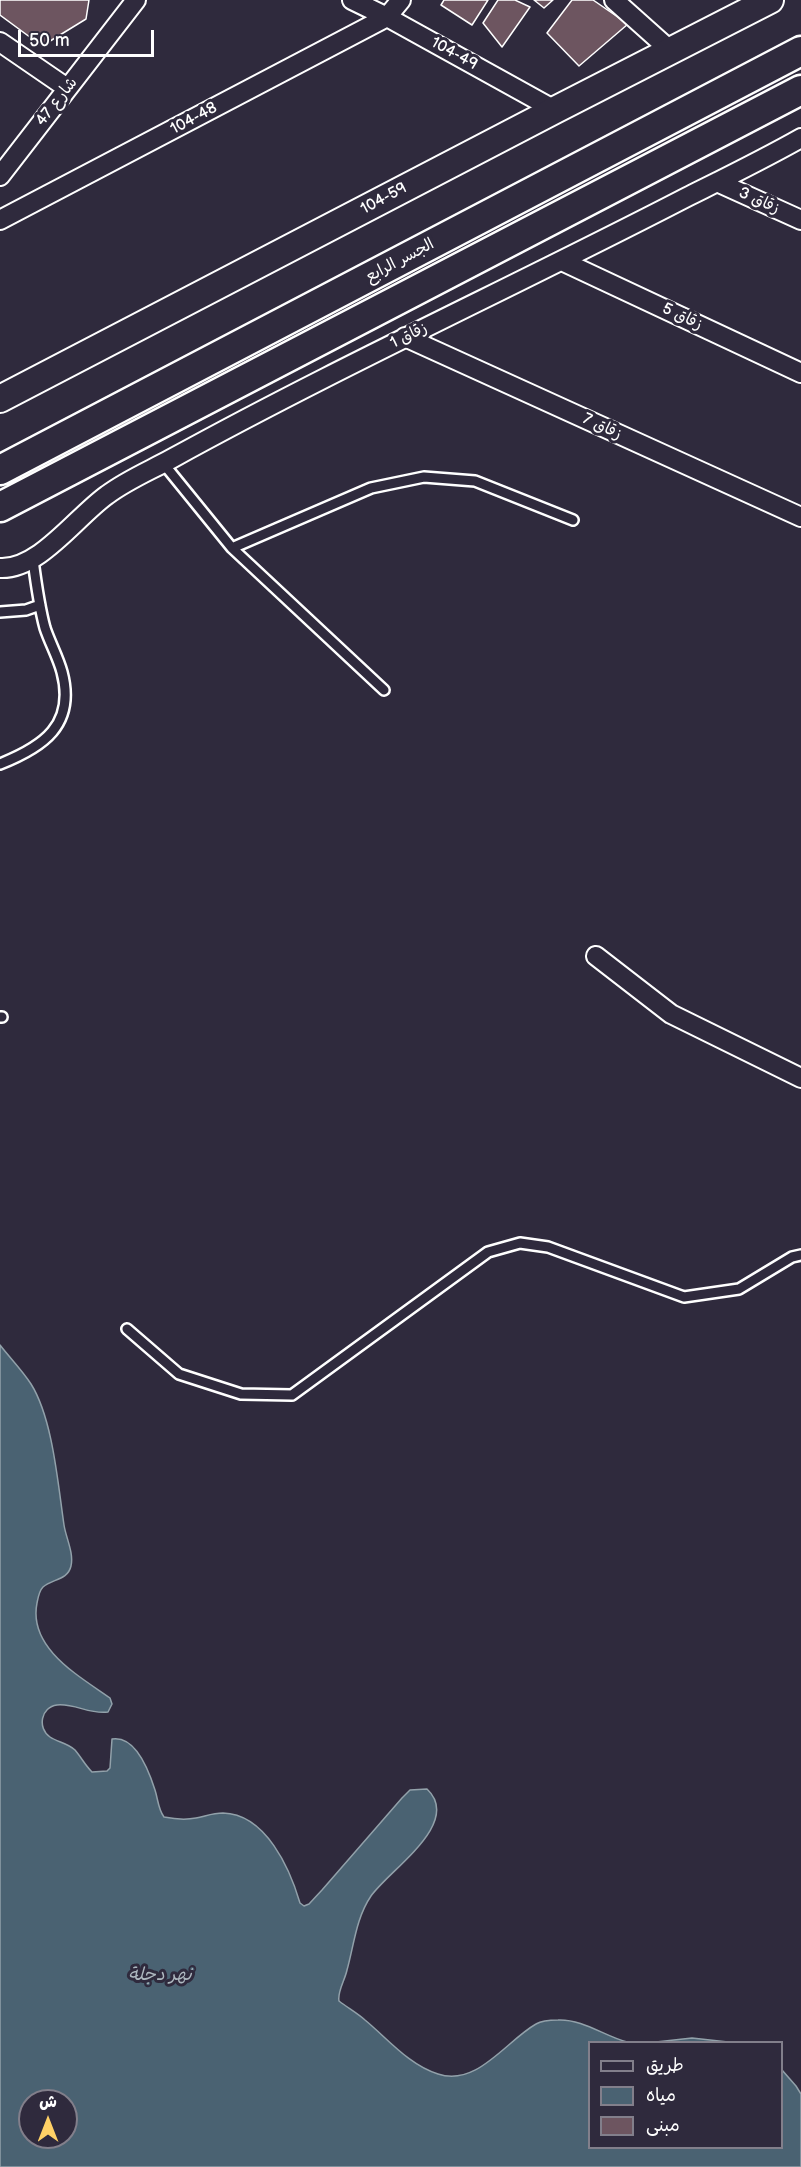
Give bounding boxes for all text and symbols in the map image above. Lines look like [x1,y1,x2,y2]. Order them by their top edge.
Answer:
scale bar [21,18,158,56]
text: 50 m [29,30,70,51]
street label: 104-49 [427,33,481,75]
street label: شارع 47 [32,74,82,130]
street label: 104-48 [167,99,221,139]
street label: 104-59 [358,179,410,219]
street label: زقاق 3 [736,184,782,218]
street label: الجسر الرابع [362,235,438,287]
street label: زقاق 5 [659,299,705,335]
street label: زقاق 1 [387,319,431,353]
street label: زقاق 7 [579,410,625,444]
water label: نهر دجلة [128,1964,192,1986]
legend [588,2041,783,2149]
text: طريق [646,2055,684,2076]
text: مياه [646,2085,676,2106]
north arrow [18,2089,78,2149]
text: ش [39,2093,57,2112]
text: مبنى [646,2115,680,2136]

